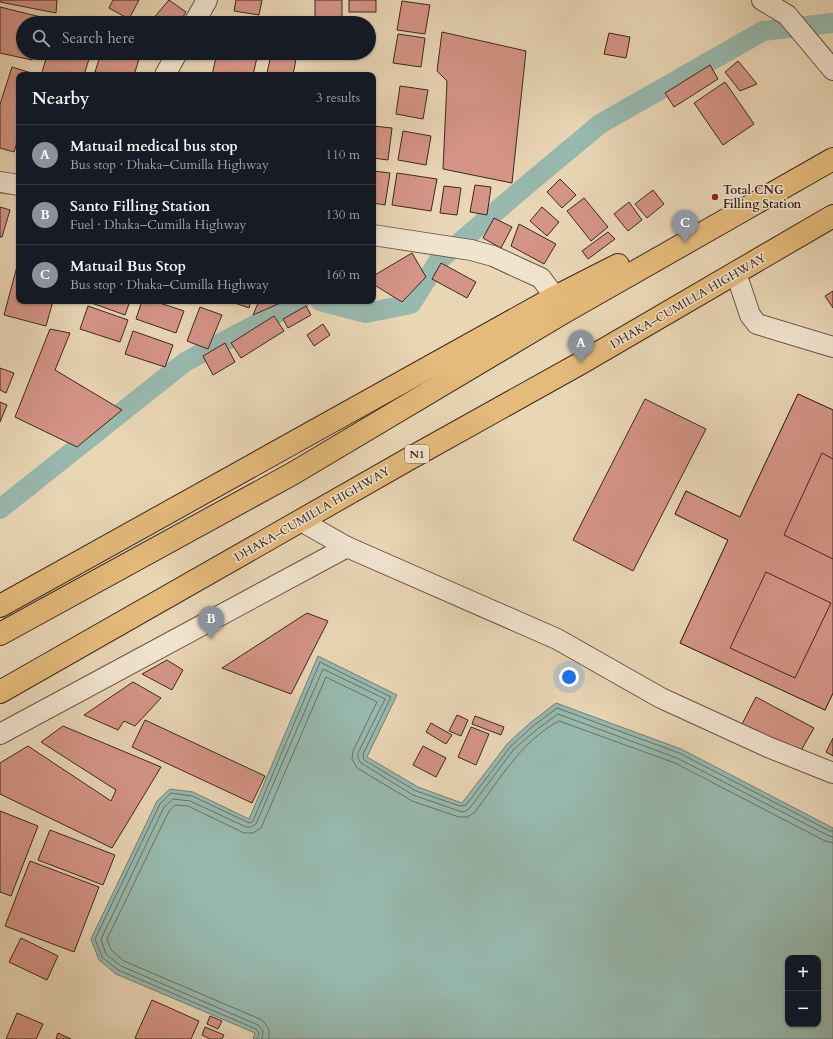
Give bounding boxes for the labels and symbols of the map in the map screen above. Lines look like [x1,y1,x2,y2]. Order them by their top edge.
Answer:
place label: Total CNG Filling Station [723,182,802,212]
marker: Total CNG Filling Station [710,192,720,202]
pin: C [672,210,698,243]
street label: DHAKA–CUMILLA HIGHWAY [607,250,769,352]
pin: A [568,330,594,363]
road number: N1 [405,445,429,463]
street label: DHAKA–CUMILLA HIGHWAY [231,463,393,565]
pin: B [198,606,224,639]
your location [559,667,579,687]

